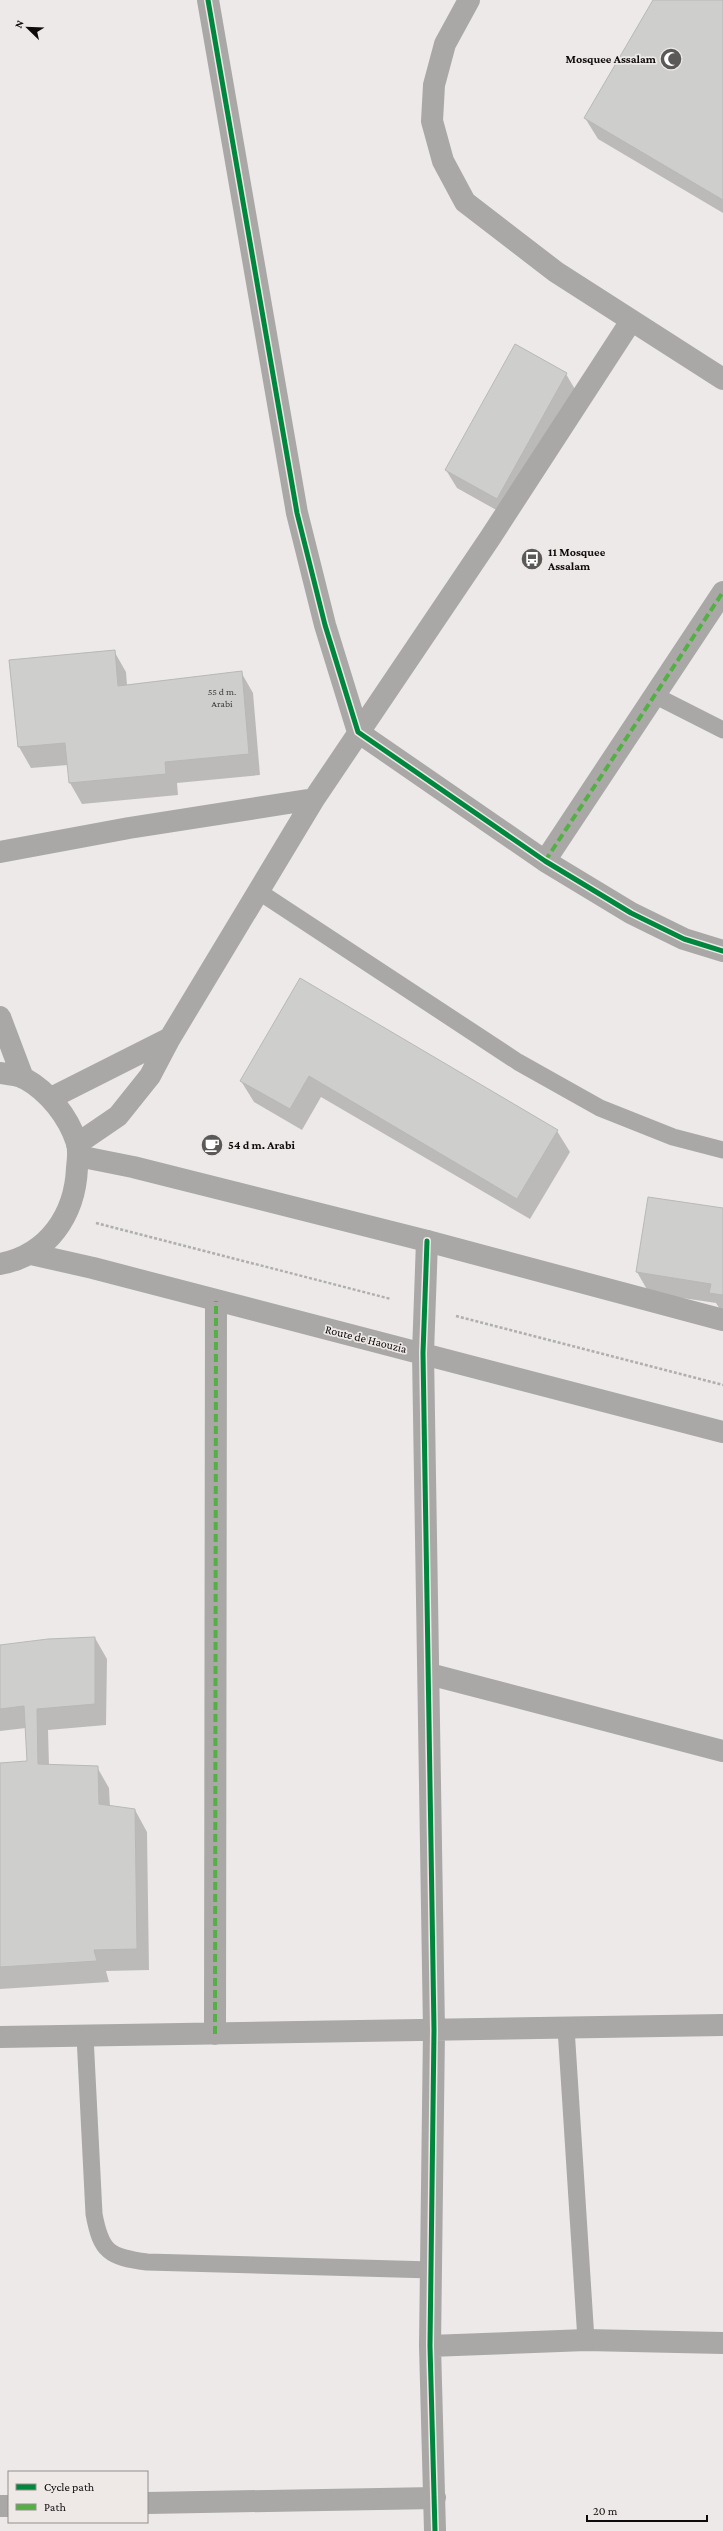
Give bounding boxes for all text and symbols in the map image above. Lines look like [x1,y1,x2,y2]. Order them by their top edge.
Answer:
north arrow [8,8,48,48]
text: N [12,18,26,30]
mosque icon: Mosquee Assalam [658,46,684,72]
place label: Mosquee Assalam [565,52,657,66]
place label: 11 Mosquee Assalam [547,545,606,573]
bus stop icon: 11 Mosquee Assalam [519,546,545,572]
house number: 55 d m. Arabi [208,686,236,709]
cafe icon: 54 d m. Arabi [199,1132,225,1158]
place label: 54 d m. Arabi [228,1138,295,1152]
street label: Route de Haouzia [324,1322,409,1356]
legend [8,2471,148,2523]
text: Cycle path [44,2480,95,2494]
scale bar [587,2497,707,2523]
text: Path [44,2500,66,2514]
text: 20 m [593,2504,618,2518]

